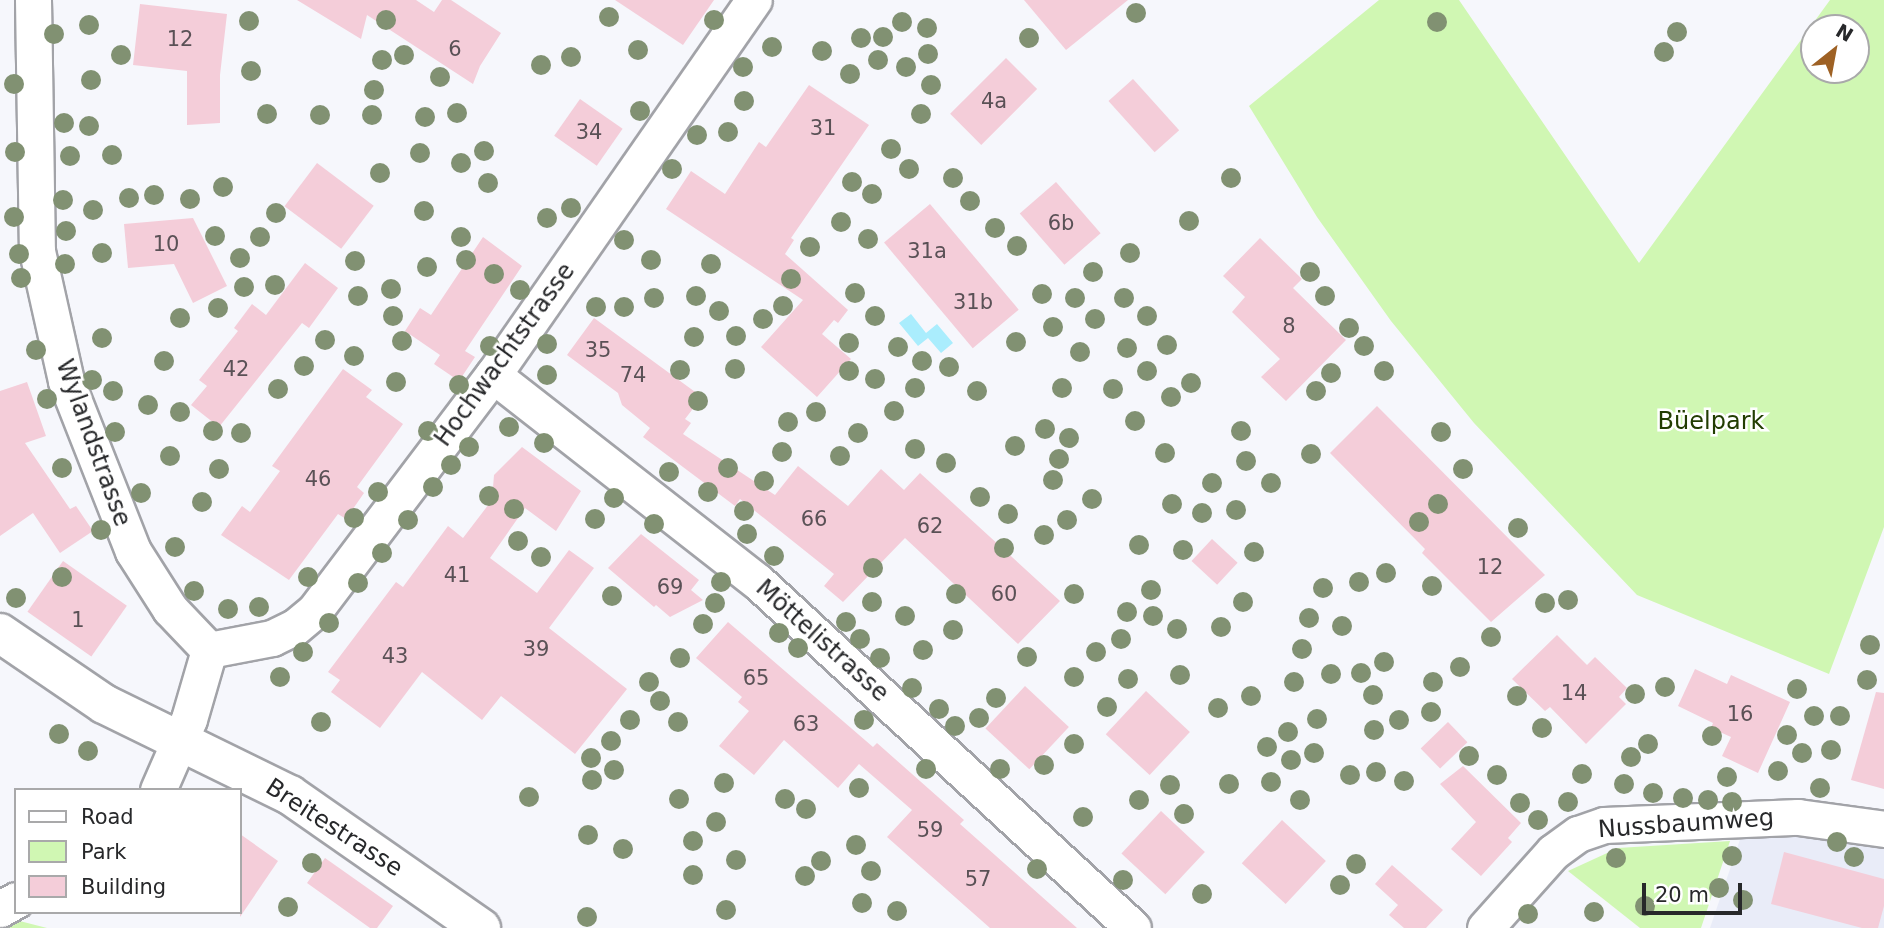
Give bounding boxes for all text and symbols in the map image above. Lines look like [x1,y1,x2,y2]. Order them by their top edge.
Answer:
north arrow [1800,14,1870,84]
text: N [1832,19,1857,46]
house number: 12 [167,26,193,52]
house number: 6 [448,36,462,62]
house number: 4a [981,88,1007,114]
house number: 31 [810,115,836,141]
house number: 34 [576,119,602,145]
house number: 6b [1048,210,1074,236]
house number: 10 [153,231,179,257]
house number: 31a [907,238,947,264]
street label: Hochwachtstrasse [429,258,581,452]
house number: 31b [953,289,993,315]
house number: 8 [1282,313,1296,339]
house number: 35 [585,337,611,363]
street label: Wylandstrasse [49,356,137,530]
house number: 42 [223,356,249,382]
house number: 74 [620,362,646,388]
park label: Büelpark [1658,408,1764,436]
house number: 46 [305,466,331,492]
house number: 66 [801,506,827,532]
house number: 62 [917,513,943,539]
house number: 12 [1477,554,1503,580]
house number: 41 [444,562,470,588]
house number: 69 [657,574,683,600]
street label: Möttelistrasse [750,574,894,708]
house number: 60 [991,581,1017,607]
house number: 1 [71,607,85,633]
house number: 39 [523,636,549,662]
house number: 43 [382,643,408,669]
house number: 65 [743,665,769,691]
house number: 14 [1561,680,1587,706]
house number: 16 [1727,701,1753,727]
house number: 63 [793,711,819,737]
street label: Breitestrasse [260,773,408,883]
legend [14,788,242,914]
street label: Nussbaumweg [1597,803,1775,845]
text: Road [81,805,134,829]
house number: 59 [917,817,943,843]
text: Park [81,840,126,864]
house number: 57 [965,866,991,892]
scale bar [1646,869,1746,913]
text: Building [81,875,166,899]
text: 20 m [1655,883,1709,907]

